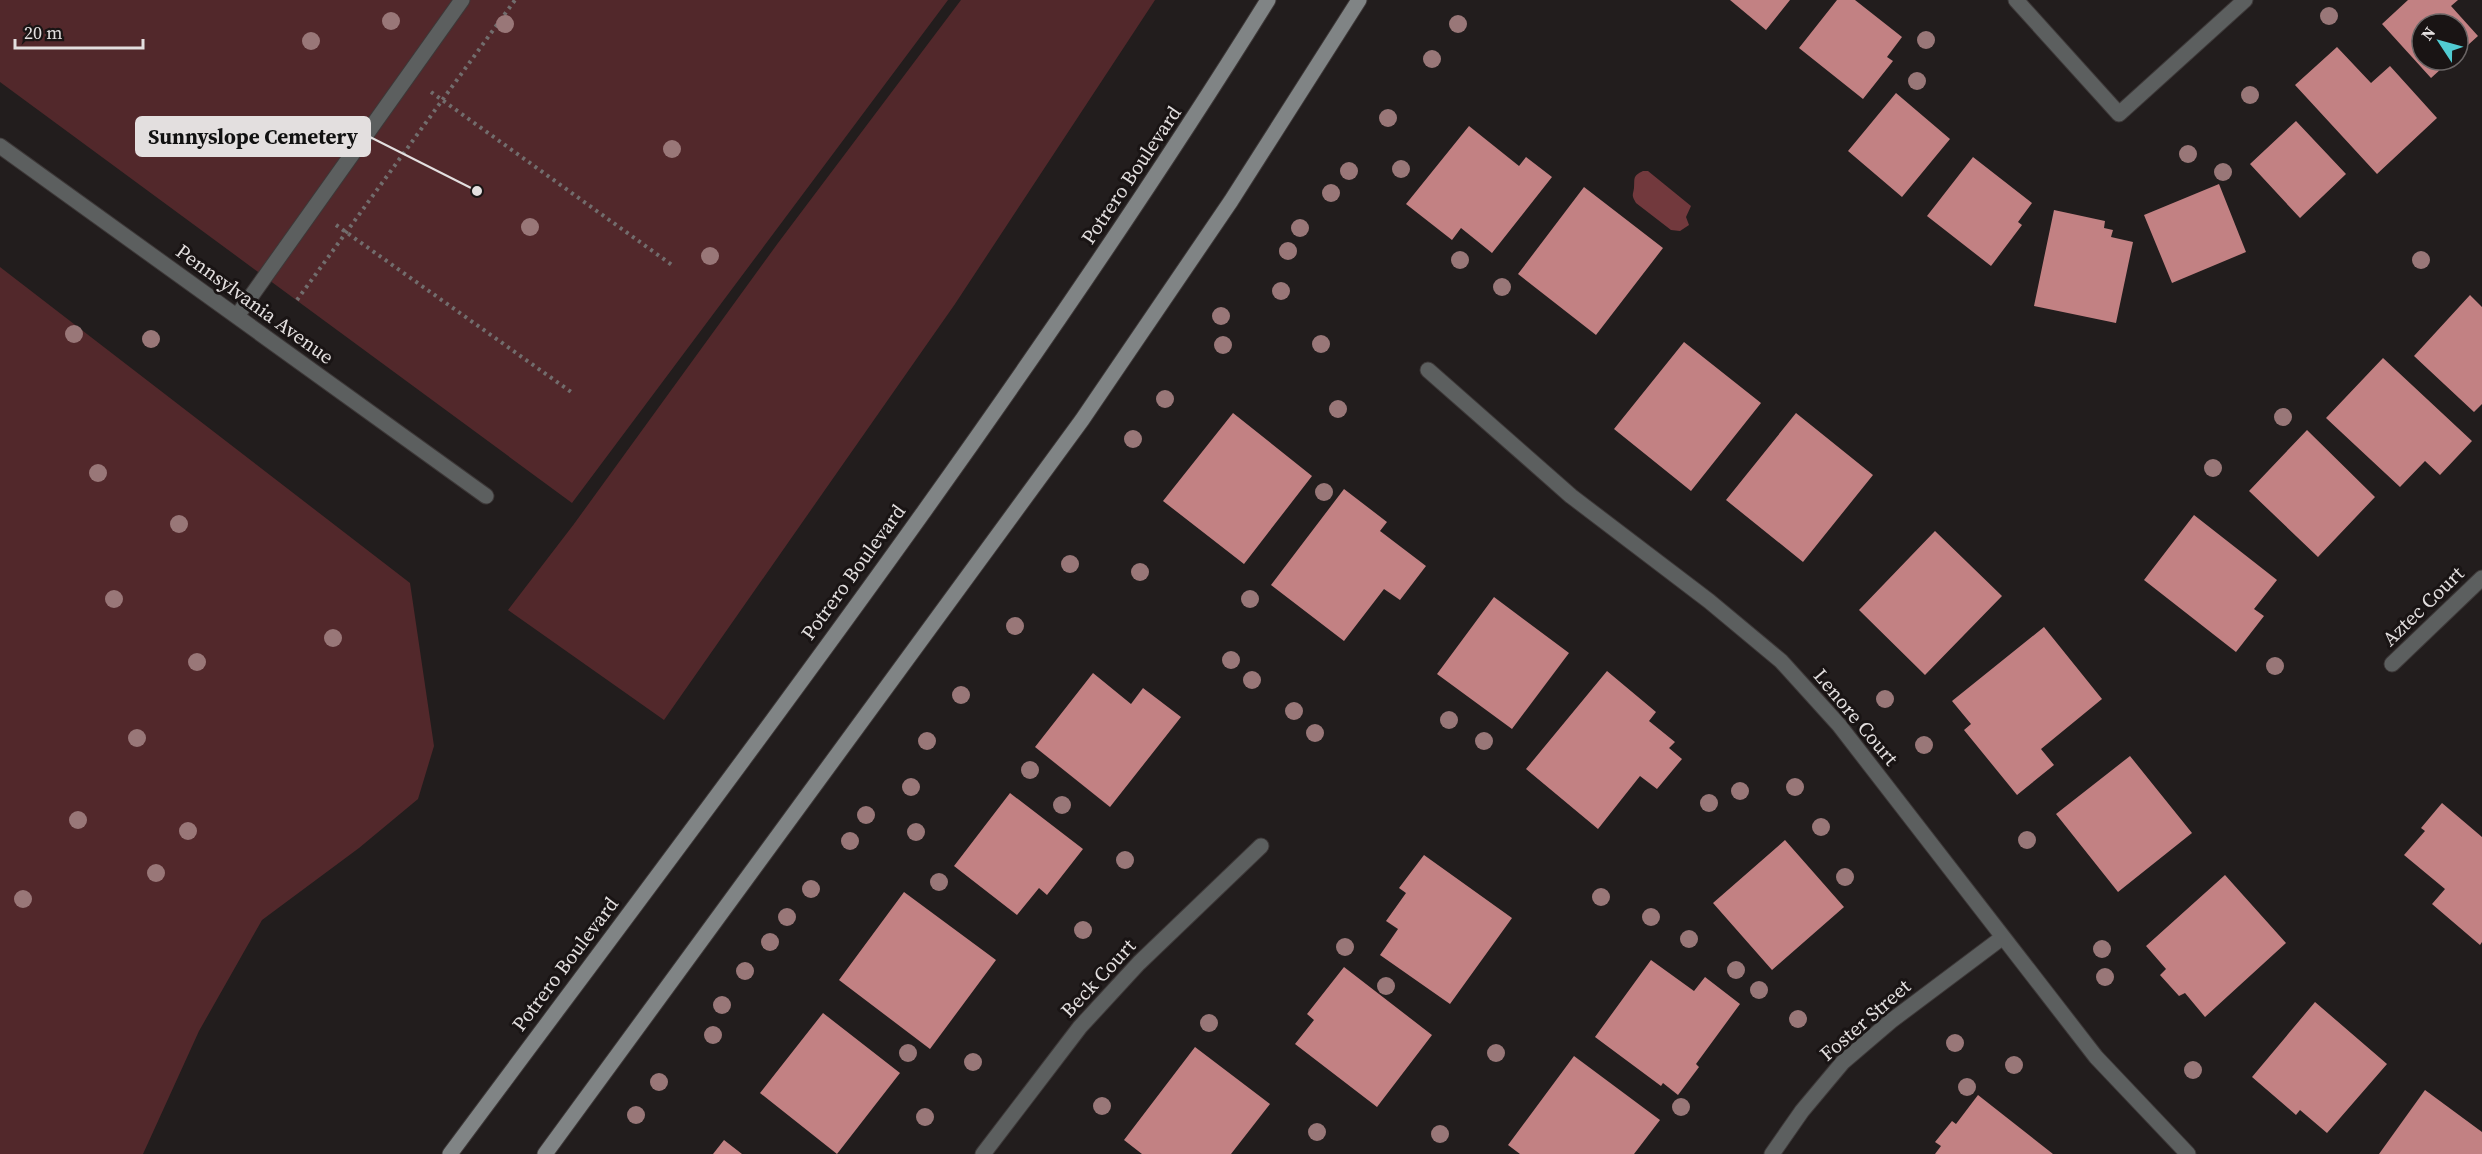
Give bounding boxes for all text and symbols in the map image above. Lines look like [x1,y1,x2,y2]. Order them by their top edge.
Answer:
scale bar [15,12,142,50]
north arrow [2410,12,2470,72]
text: 20 m [24,20,62,45]
text: N [2416,22,2440,44]
street label: Potrero Boulevard [1074,100,1188,250]
callout: Sunnyslope Cemetery [136,117,370,156]
text: Sunnyslope Cemetery [148,122,359,151]
street label: Pennsylvania Avenue [171,237,339,371]
street label: Potrero Boulevard [794,498,912,646]
street label: Aztec Court [2376,559,2470,652]
street label: Lenore Court [1807,663,1905,772]
street label: Potrero Boulevard [505,891,625,1037]
street label: Beck Court [1054,932,1142,1024]
street label: Foster Street [1814,972,1917,1067]

